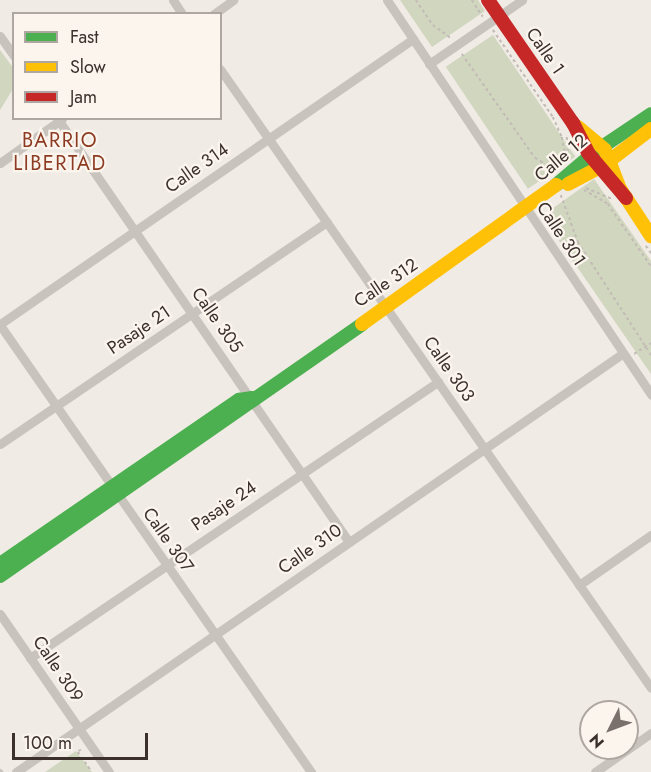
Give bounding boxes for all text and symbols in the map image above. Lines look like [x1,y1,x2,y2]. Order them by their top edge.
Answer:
legend [12,12,222,120]
street label: Calle 1 [521,23,569,79]
text: Fast [70,24,99,50]
text: Slow [70,54,106,80]
text: Jam [70,84,97,110]
district label: BARRIO LIBERTAD [13,129,107,176]
street label: Calle 12 [530,130,592,186]
street label: Calle 314 [161,138,233,198]
street label: Calle 301 [532,198,590,270]
street label: Calle 312 [350,254,422,312]
street label: Calle 305 [187,283,247,357]
street label: Pasaje 21 [103,301,175,359]
street label: Calle 303 [419,332,479,406]
street label: Pasaje 24 [187,476,261,536]
street label: Calle 307 [138,503,198,577]
street label: Calle 310 [274,519,346,579]
street label: Calle 309 [28,632,88,706]
north arrow [579,700,639,760]
scale bar [15,721,152,759]
text: N [584,729,610,753]
text: 100 m [23,730,72,756]

